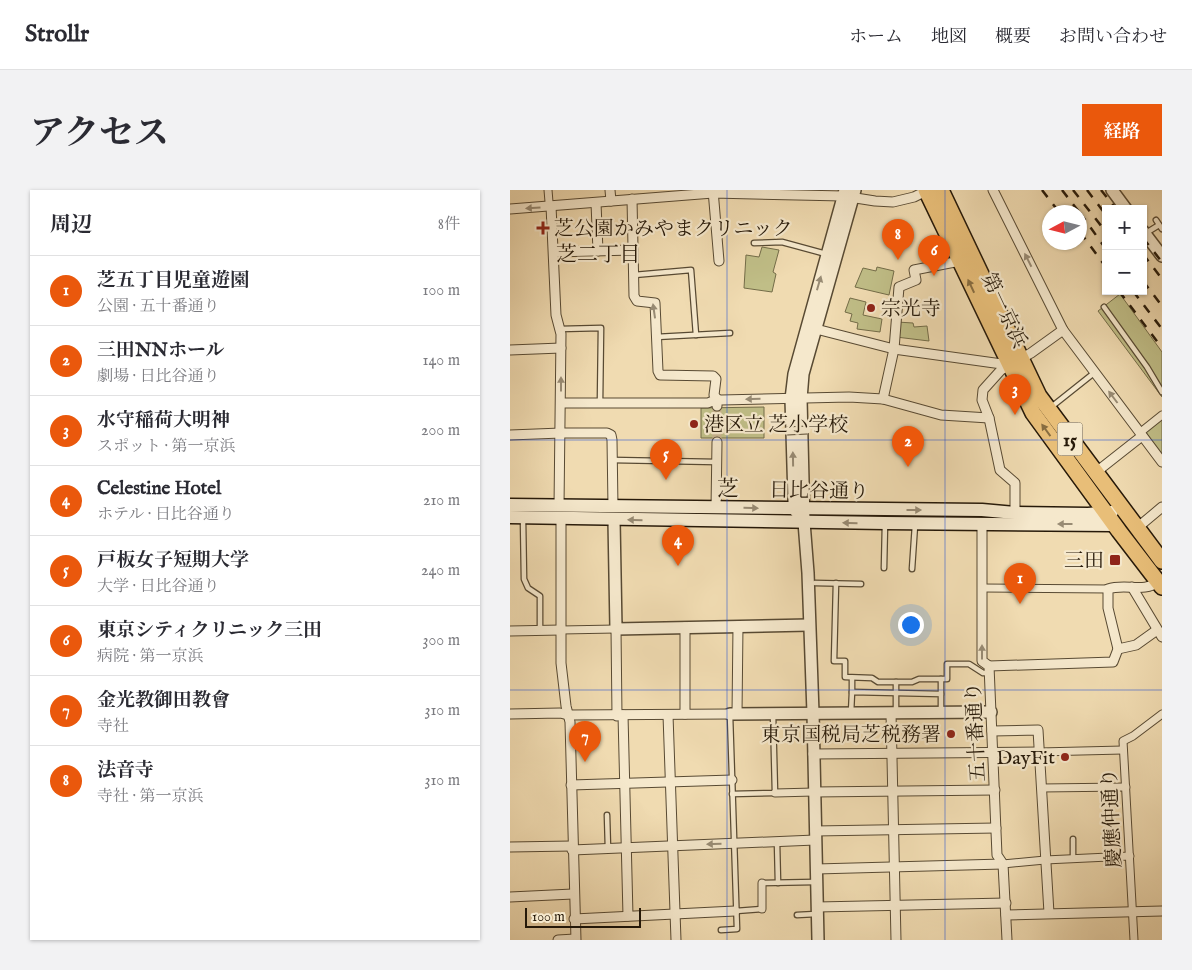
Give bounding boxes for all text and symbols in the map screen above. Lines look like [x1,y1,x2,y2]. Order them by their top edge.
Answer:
text: Strollr [25,19,89,50]
text: ホーム [849,26,903,49]
text: 地図 [931,26,967,49]
text: 概要 [995,26,1031,49]
text: お問い合わせ [1059,26,1167,49]
button: 経路 [1082,104,1162,156]
text: アクセス [30,112,169,157]
one-way arrow [525,204,541,212]
north arrow [1042,205,1087,250]
map controls [1102,205,1147,295]
button: + [1102,205,1147,250]
text: 周辺 [50,212,92,239]
text: 8件 [438,215,460,235]
place label: 芝公園かみやまクリニック [554,217,793,242]
pin: 8 [882,219,914,260]
marker: 芝公園かみやまクリニック [536,221,550,235]
pin: 6 [918,235,950,276]
district label: 芝二丁目 [556,242,640,269]
button: − [1102,250,1147,295]
one-way arrow [1024,252,1032,267]
text: 芝五丁目児童遊園 [97,269,249,293]
street label: 第一京浜 [975,269,1032,352]
one-way arrow [816,275,824,290]
one-way arrow [967,279,975,293]
text: 1 [63,281,69,301]
text: 100 m [423,281,460,301]
text: 公園 · 五十番通り [97,297,220,317]
place label: 宗光寺 [881,297,941,322]
one-way arrow [650,302,658,318]
marker: 宗光寺 [865,302,877,314]
text: 三田NNホール [97,339,225,363]
text: 2 [62,351,70,371]
text: 140 m [422,351,460,371]
text: 劇場 · 日比谷通り [97,367,220,387]
pin: 3 [999,374,1031,415]
one-way arrow [557,376,565,392]
one-way arrow [1108,390,1118,404]
one-way arrow [744,395,760,403]
text: 水守稲荷大明神 [97,409,230,433]
place label: 港区立 芝小学校 [704,413,848,438]
marker: 港区立 芝小学校 [688,418,700,430]
text: 3 [63,421,69,441]
text: 200 m [421,421,460,441]
road number: 15 [1058,422,1082,456]
one-way arrow [1040,424,1051,437]
pin: 2 [892,426,924,467]
text: スポット · 第一京浜 [97,437,236,457]
pin: 5 [650,439,682,480]
one-way arrow [789,451,797,467]
district label: 芝 [717,476,739,504]
text: Celestine Hotel [97,477,221,501]
street label: 日比谷通り [769,478,869,505]
text: 4 [62,491,70,511]
text: 210 m [423,491,460,511]
text: ホテル · 日比谷通り [97,505,235,525]
one-way arrow [743,505,759,513]
one-way arrow [906,506,922,514]
one-way arrow [627,516,643,524]
one-way arrow [842,518,858,526]
one-way arrow [1057,520,1073,528]
pin: 4 [662,525,694,566]
text: 戸板女子短期大学 [97,549,249,573]
place label: 三田 [1064,549,1104,574]
marker: 三田 [1108,553,1122,567]
text: 5 [63,561,69,581]
text: 240 m [421,561,460,581]
pin: 1 [1004,563,1036,604]
text: 大学 · 日比谷通り [97,577,220,597]
your location [898,612,924,638]
text: 東京シティクリニック三田 [97,619,322,643]
text: 6 [63,631,69,651]
text: 300 m [422,631,460,651]
one-way arrow [978,644,986,660]
text: 病院 · 第一京浜 [97,647,204,667]
street label: 五十番通り [961,681,992,783]
text: 金光教御田教會 [97,689,230,713]
text: 7 [62,701,70,721]
text: 310 m [424,701,460,721]
text: 寺社 [97,717,129,737]
pin: 7 [569,721,601,762]
place label: 東京国税局芝税務署 [761,723,941,748]
marker: 東京国税局芝税務署 [945,728,957,740]
place label: DayFit [996,746,1055,771]
marker: DayFit [1059,751,1071,763]
text: 法音寺 [97,759,154,783]
street label: 慶應仲通り [1097,767,1128,869]
text: 8 [63,771,69,791]
text: 310 m [424,771,460,791]
text: 寺社 · 第一京浜 [97,787,204,807]
one-way arrow [706,841,722,849]
scale bar [525,905,641,928]
text: 100 m [532,908,565,926]

